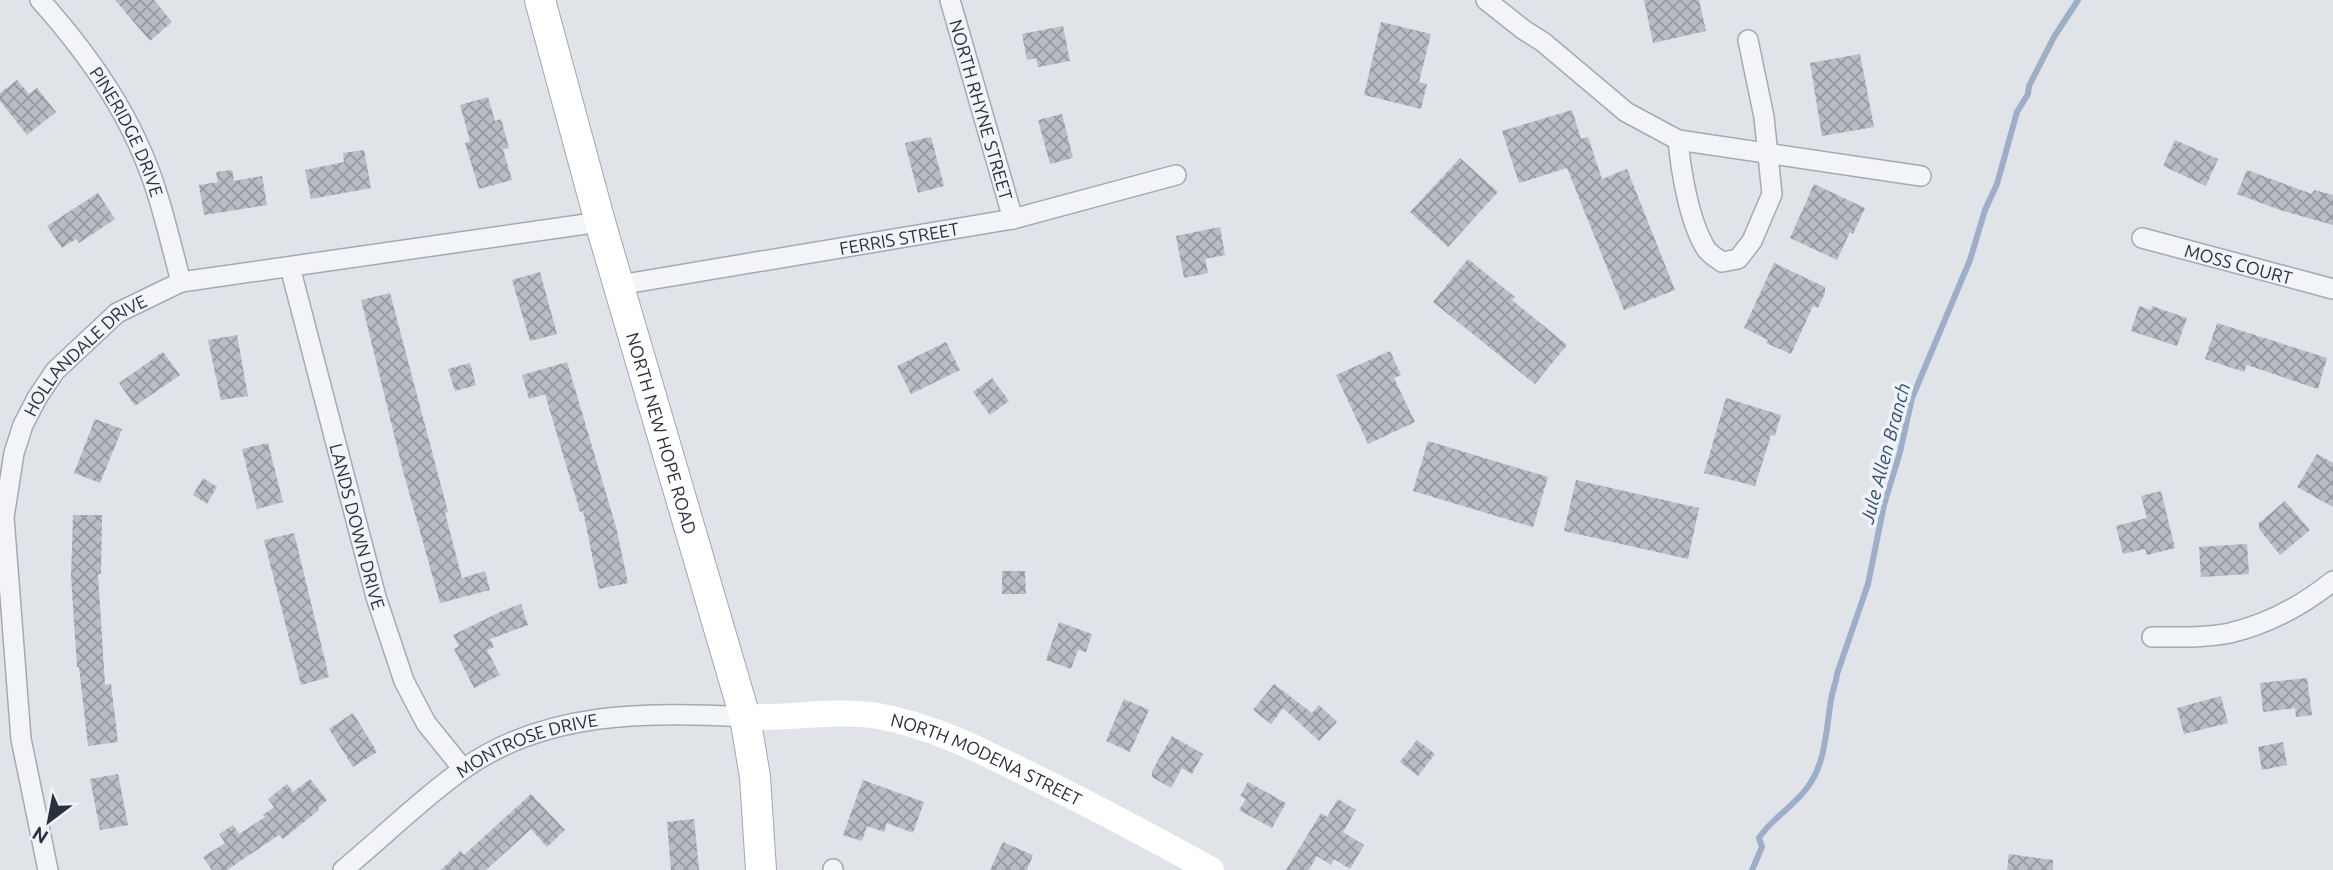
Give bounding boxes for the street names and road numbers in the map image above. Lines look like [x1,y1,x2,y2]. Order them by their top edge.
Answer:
street label: NORTH RHYNE STREET [946,17,1017,202]
street label: PINERIDGE DRIVE [86,63,167,199]
street label: FERRIS STREET [838,218,960,258]
street label: MOSS COURT [2182,240,2295,288]
street label: HOLLANDALE DRIVE [19,290,150,419]
street label: NORTH NEW HOPE ROAD [623,330,701,536]
street label: LANDS DOWN DRIVE [326,441,389,612]
street label: MONTROSE DRIVE [452,709,599,781]
street label: NORTH MODENA STREET [889,709,1085,809]

